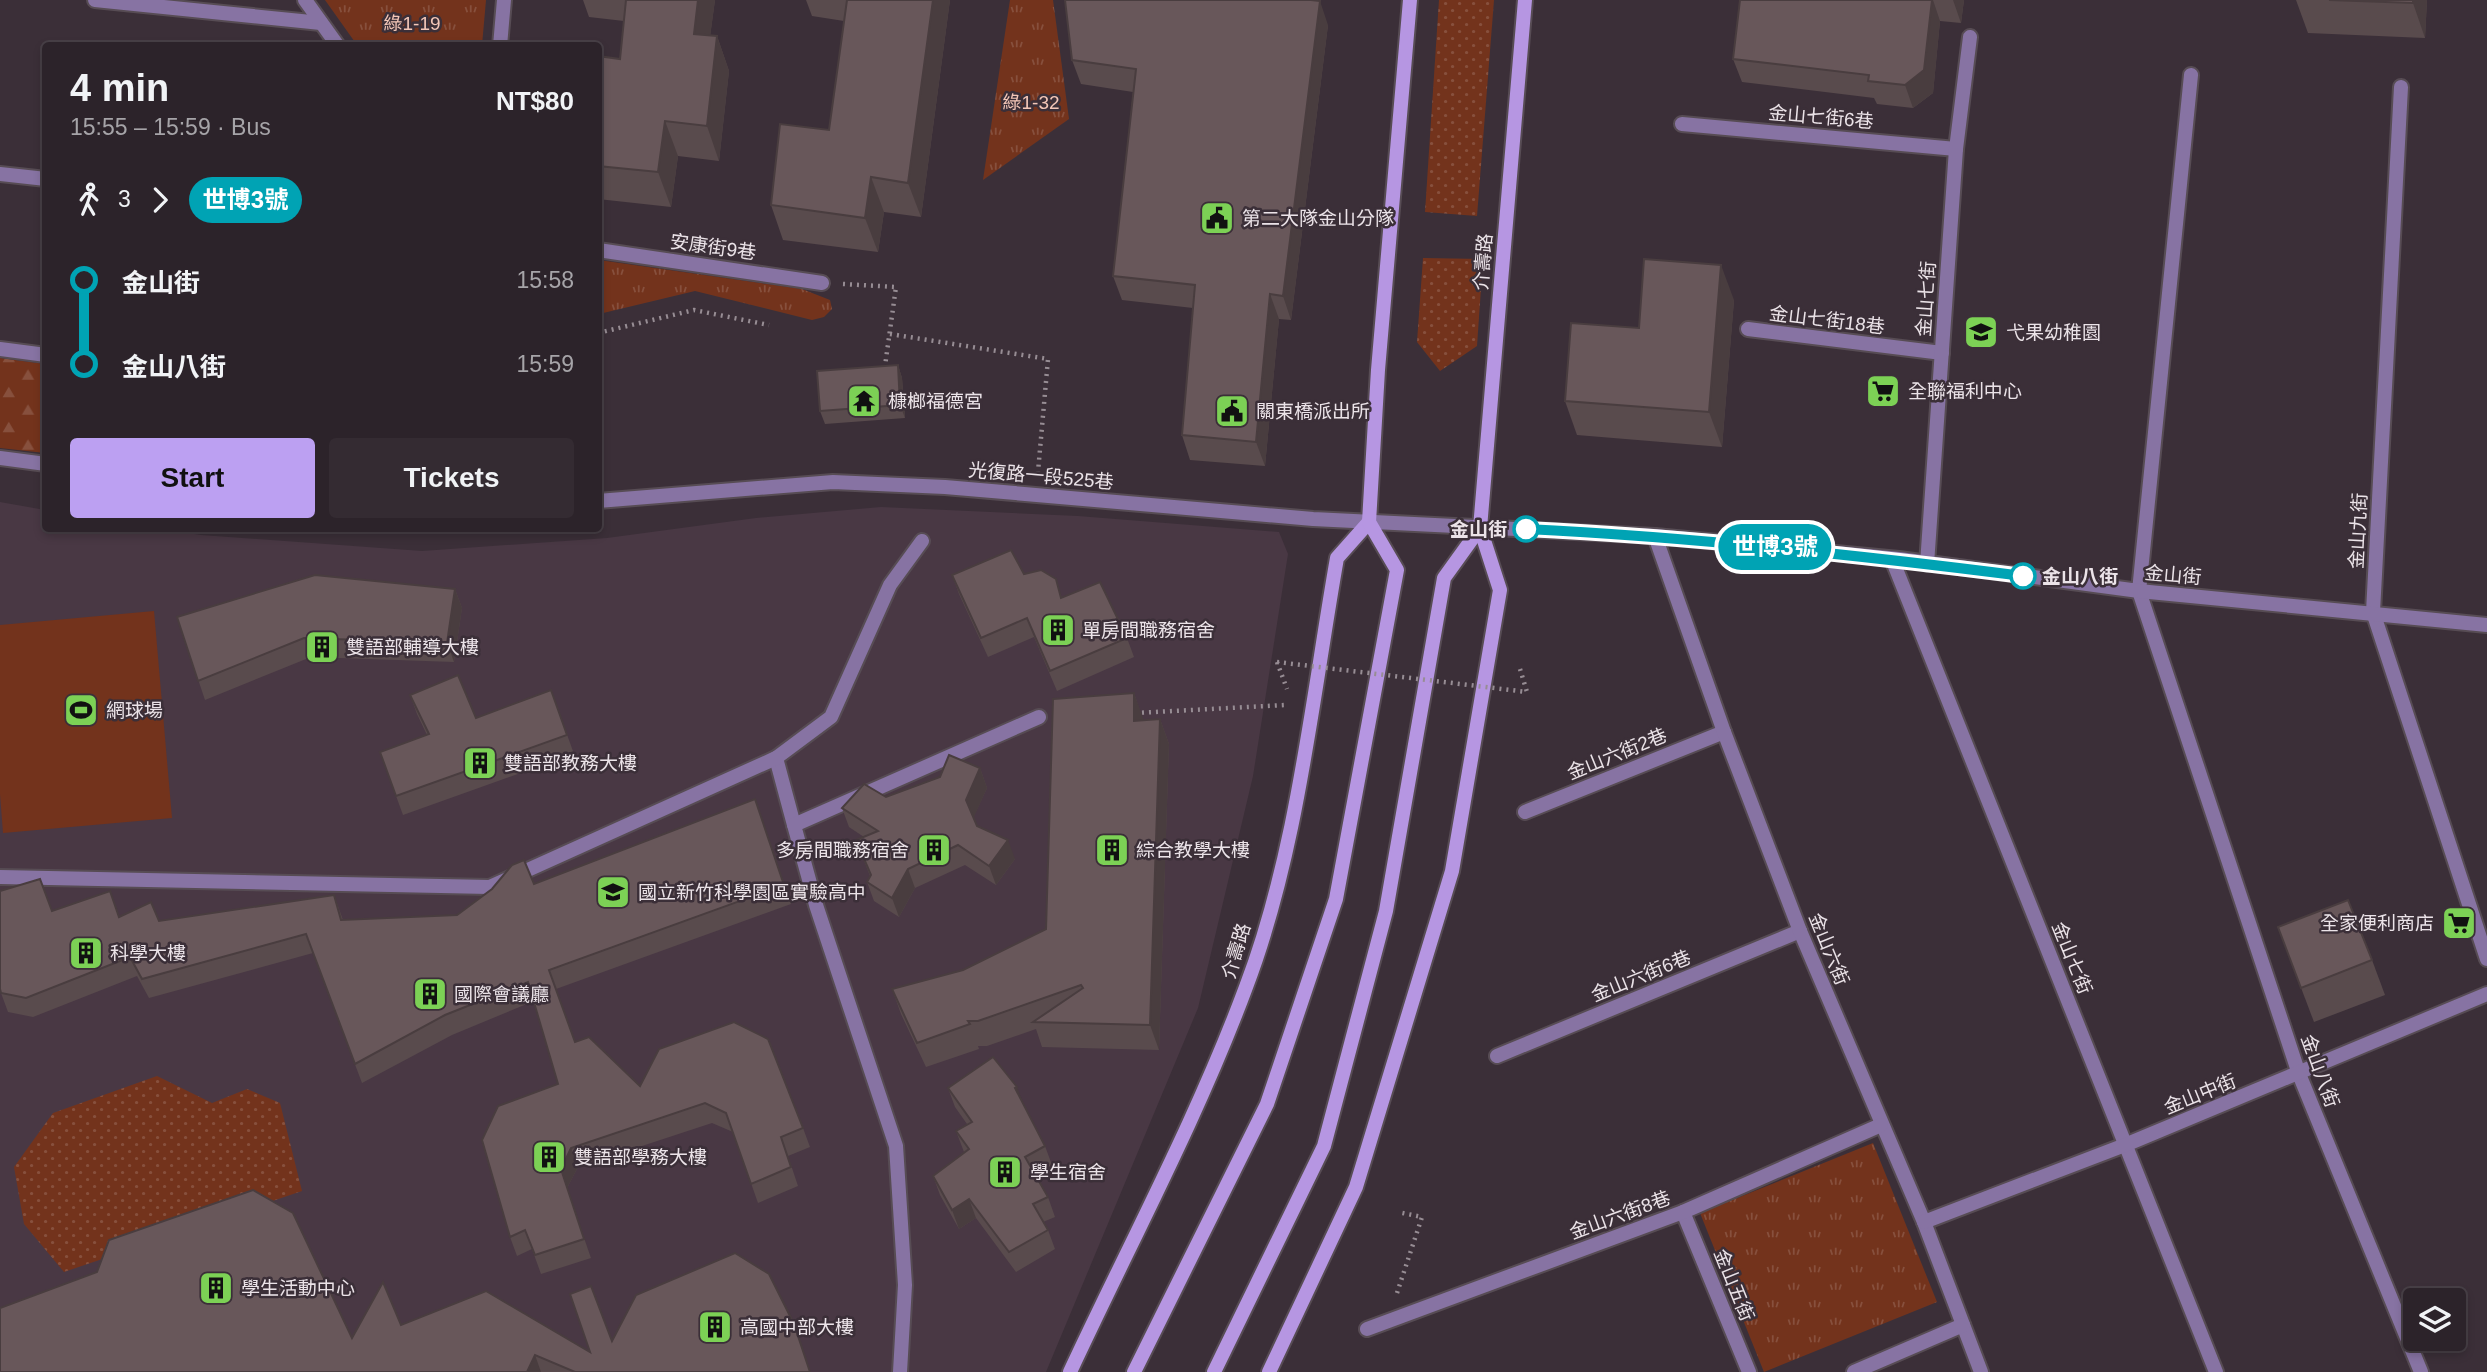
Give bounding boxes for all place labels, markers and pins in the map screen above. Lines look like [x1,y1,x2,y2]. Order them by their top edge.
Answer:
public building icon: 第二大隊金山分隊 [1198,199,1236,237]
place label: 第二大隊金山分隊 [1242,208,1394,229]
school or university icon: 弋果幼稚園 [1962,313,2000,351]
place label: 弋果幼稚園 [2006,322,2101,343]
supermarket icon: 全聯福利中心 [1864,372,1902,410]
place label: 全聯福利中心 [1908,381,2022,402]
temple icon: 槺榔福德宮 [845,382,883,420]
place label: 槺榔福德宮 [888,391,983,412]
public building icon: 關東橋派出所 [1213,392,1251,430]
place label: 關東橋派出所 [1256,401,1370,422]
marker: 金山街 [1513,516,1539,542]
place label: 金山街 [1450,519,1507,540]
marker: 金山八街 [2010,563,2036,589]
place label: 金山八街 [2042,566,2118,587]
building icon: 單房間職務宿舍 [1039,611,1077,649]
place label: 單房間職務宿舍 [1082,620,1215,641]
building icon: 雙語部輔導大樓 [303,628,341,666]
place label: 雙語部輔導大樓 [346,637,479,658]
sports icon: 網球場 [62,691,100,729]
place label: 網球場 [106,700,163,721]
building icon: 雙語部教務大樓 [461,744,499,782]
place label: 雙語部教務大樓 [504,753,637,774]
building icon: 多房間職務宿舍 [915,831,953,869]
building icon: 綜合教學大樓 [1093,831,1131,869]
place label: 多房間職務宿舍 [776,840,909,861]
place label: 綜合教學大樓 [1136,840,1250,861]
school or university icon: 國立新竹科學園區實驗高中 [594,873,632,911]
place label: 國立新竹科學園區實驗高中 [638,882,866,903]
supermarket icon: 全家便利商店 [2440,904,2478,942]
place label: 全家便利商店 [2320,913,2434,934]
building icon: 科學大樓 [67,934,105,972]
place label: 科學大樓 [110,943,186,964]
building icon: 國際會議廳 [411,975,449,1013]
place label: 國際會議廳 [454,984,549,1005]
building icon: 雙語部學務大樓 [530,1138,568,1176]
place label: 雙語部學務大樓 [574,1147,707,1168]
building icon: 學生宿舍 [986,1153,1024,1191]
place label: 學生宿舍 [1030,1162,1106,1183]
building icon: 學生活動中心 [197,1269,235,1307]
place label: 學生活動中心 [241,1278,355,1299]
building icon: 高國中部大樓 [696,1308,734,1346]
place label: 高國中部大樓 [740,1317,854,1338]

